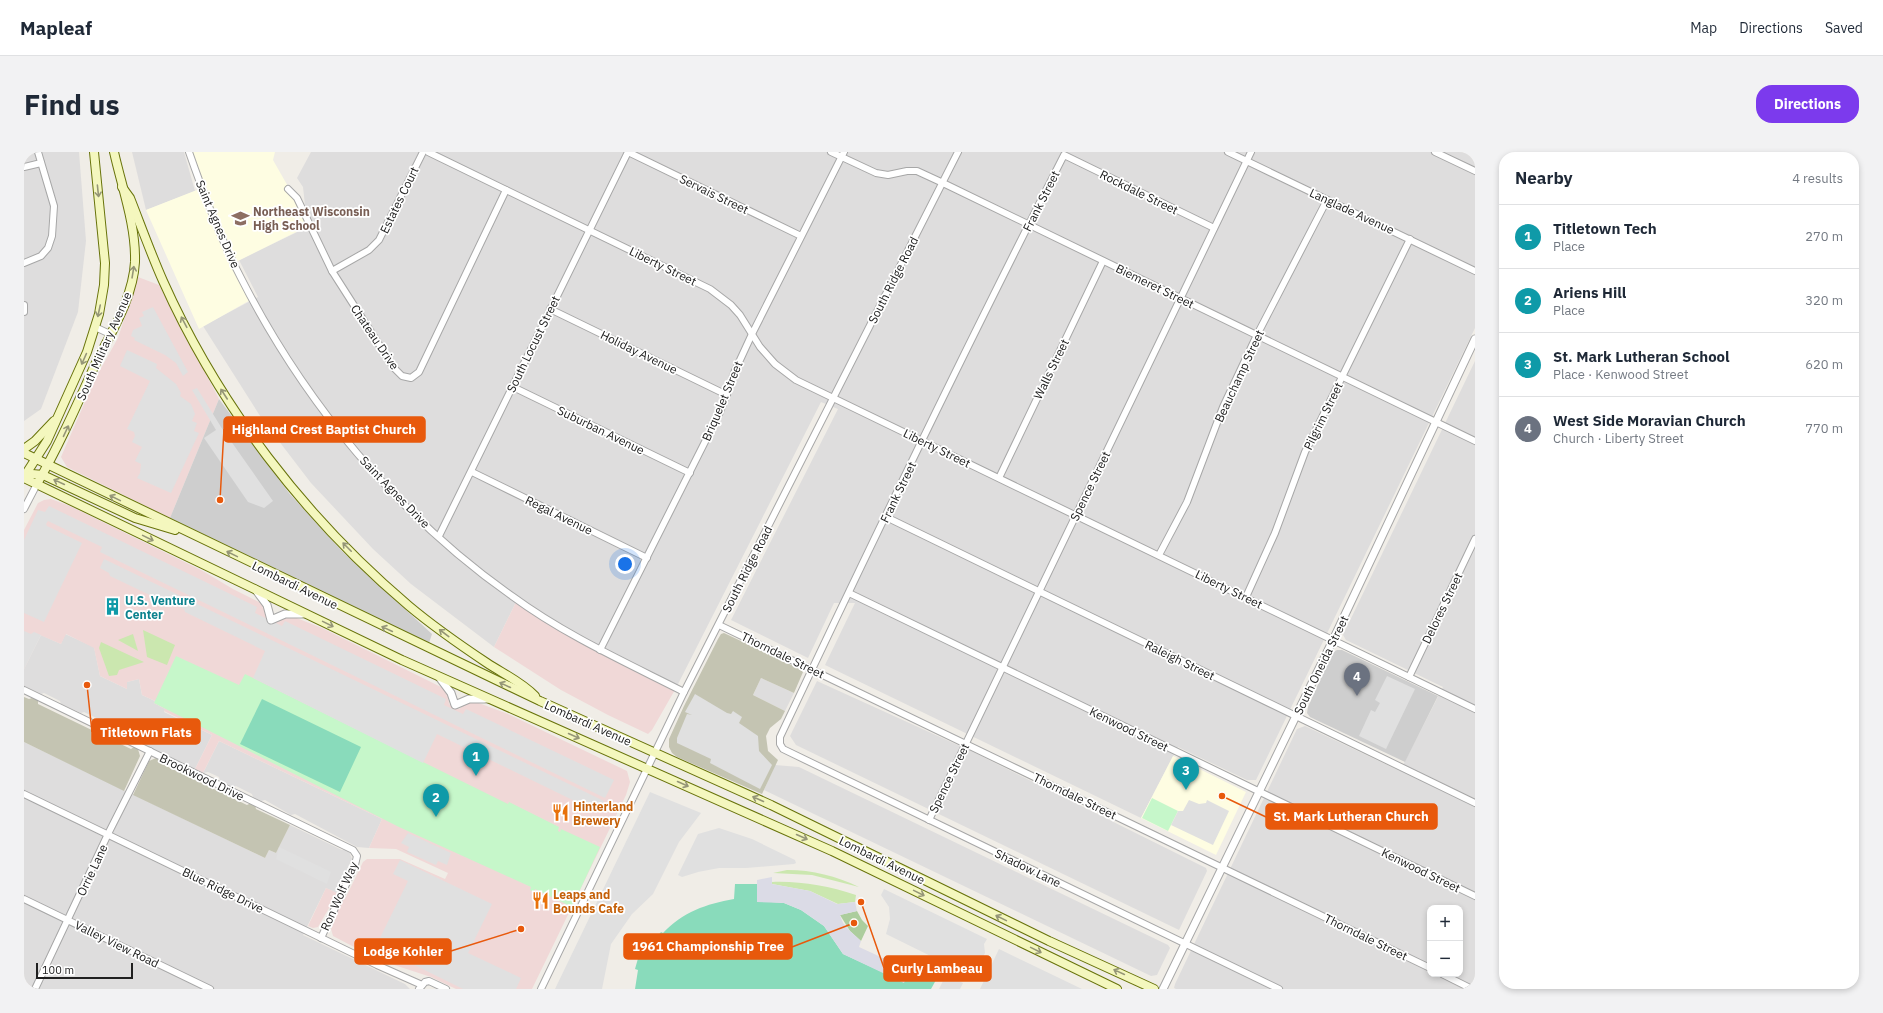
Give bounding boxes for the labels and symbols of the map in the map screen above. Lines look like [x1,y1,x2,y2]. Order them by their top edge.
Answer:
street label: Estates Court [376,164,422,236]
street label: Rockdale Street [1097,167,1181,217]
street label: Frank Street [1019,168,1063,234]
street label: Servais Street [677,171,751,217]
street label: Saint Agnes Drive [193,178,243,271]
one-way arrow [94,184,101,197]
street label: Langlade Avenue [1307,185,1397,237]
place label: Northeast Wisconsin High School [253,204,370,233]
school or university icon: Northeast Wisconsin High School [230,208,250,228]
street label: South Ridge Road [865,234,921,326]
street label: Liberty Street [627,243,699,289]
street label: Biemeret Street [1113,261,1197,311]
one-way arrow [129,266,137,279]
street label: South Military Avenue [73,289,135,403]
street label: South Locust Street [503,293,563,395]
street label: Chateau Drive [348,302,403,373]
one-way arrow [95,305,103,318]
one-way arrow [180,316,187,328]
street label: Holiday Avenue [598,327,680,377]
street label: Beauchamp Street [1211,327,1267,425]
street label: Walls Street [1030,336,1072,402]
one-way arrow [80,353,87,365]
street label: Briquelet Street [698,359,746,443]
street label: Pilgrim Street [1300,380,1346,452]
one-way arrow [220,389,228,400]
street label: Suburban Avenue [555,402,647,458]
callout: Highland Crest Baptist Church [224,417,425,442]
text: Highland Crest Baptist Church [232,421,416,438]
one-way arrow [63,425,70,437]
street label: Liberty Street [901,425,973,471]
street label: Spence Street [1067,449,1113,523]
street label: Saint Agnes Drive [357,453,433,531]
street label: Frank Street [877,459,919,525]
one-way arrow [53,478,65,485]
street label: Regal Avenue [523,492,595,538]
one-way arrow [110,494,122,501]
street label: South Ridge Road [719,523,775,615]
one-way arrow [141,535,153,542]
one-way arrow [342,542,351,552]
one-way arrow [227,550,239,557]
your location [615,554,635,574]
street label: Lombardi Avenue [250,558,341,612]
street label: Liberty Street [1193,566,1265,612]
street label: Delores Street [1418,570,1466,646]
place label: U.S. Venture Center [125,593,195,622]
building icon: U.S. Venture Center [102,597,122,617]
street label: South Oneida Street [1291,613,1351,717]
one-way arrow [321,621,333,628]
one-way arrow [382,625,394,632]
one-way arrow [439,628,450,637]
street label: Thorndale Street [739,628,827,682]
street label: Raleigh Street [1143,637,1217,683]
pin: 4 [1344,663,1370,696]
one-way arrow [499,681,511,688]
street label: Lombardi Avenue [542,697,634,749]
street label: Kenwood Street [1087,703,1171,755]
callout: Titletown Flats [92,719,200,744]
text: Titletown Flats [100,724,192,741]
one-way arrow [567,733,579,740]
street label: Spence Street [926,741,972,815]
pin: 1 [463,743,489,776]
street label: Brookwood Drive [157,750,247,804]
pin: 3 [1173,757,1199,790]
street label: Thorndale Street [1031,769,1119,823]
one-way arrow [677,781,689,788]
pin: 2 [423,784,449,817]
one-way arrow [753,795,765,802]
place label: Hinterland Brewery [573,799,633,828]
restaurant icon: Hinterland Brewery [550,803,570,823]
callout: St. Mark Lutheran Church [1266,804,1437,829]
text: St. Mark Lutheran Church [1273,808,1429,825]
street label: Lombardi Avenue [837,833,928,887]
one-way arrow [796,834,808,841]
street label: Orrie Lane [73,841,111,898]
street label: Kenwood Street [1379,844,1463,896]
street label: Shadow Lane [992,846,1064,891]
street label: Ron Wolf Way [317,859,361,933]
street label: Blue Ridge Drive [180,864,266,916]
place label: Leaps and Bounds Cafe [553,887,624,916]
one-way arrow [913,890,925,897]
restaurant icon: Leaps and Bounds Cafe [530,891,550,911]
street label: Thorndale Street [1322,910,1410,964]
one-way arrow [995,914,1007,921]
street label: Valley View Road [73,917,161,971]
callout: 1961 Championship Tree [624,934,792,959]
text: 1961 Championship Tree [632,938,784,955]
callout: Lodge Kohler [355,939,451,964]
text: Lodge Kohler [363,943,443,960]
one-way arrow [1030,947,1042,954]
callout: Curly Lambeau [884,956,991,981]
text: Curly Lambeau [891,960,983,977]
scale bar [36,961,133,980]
one-way arrow [1113,968,1125,975]

